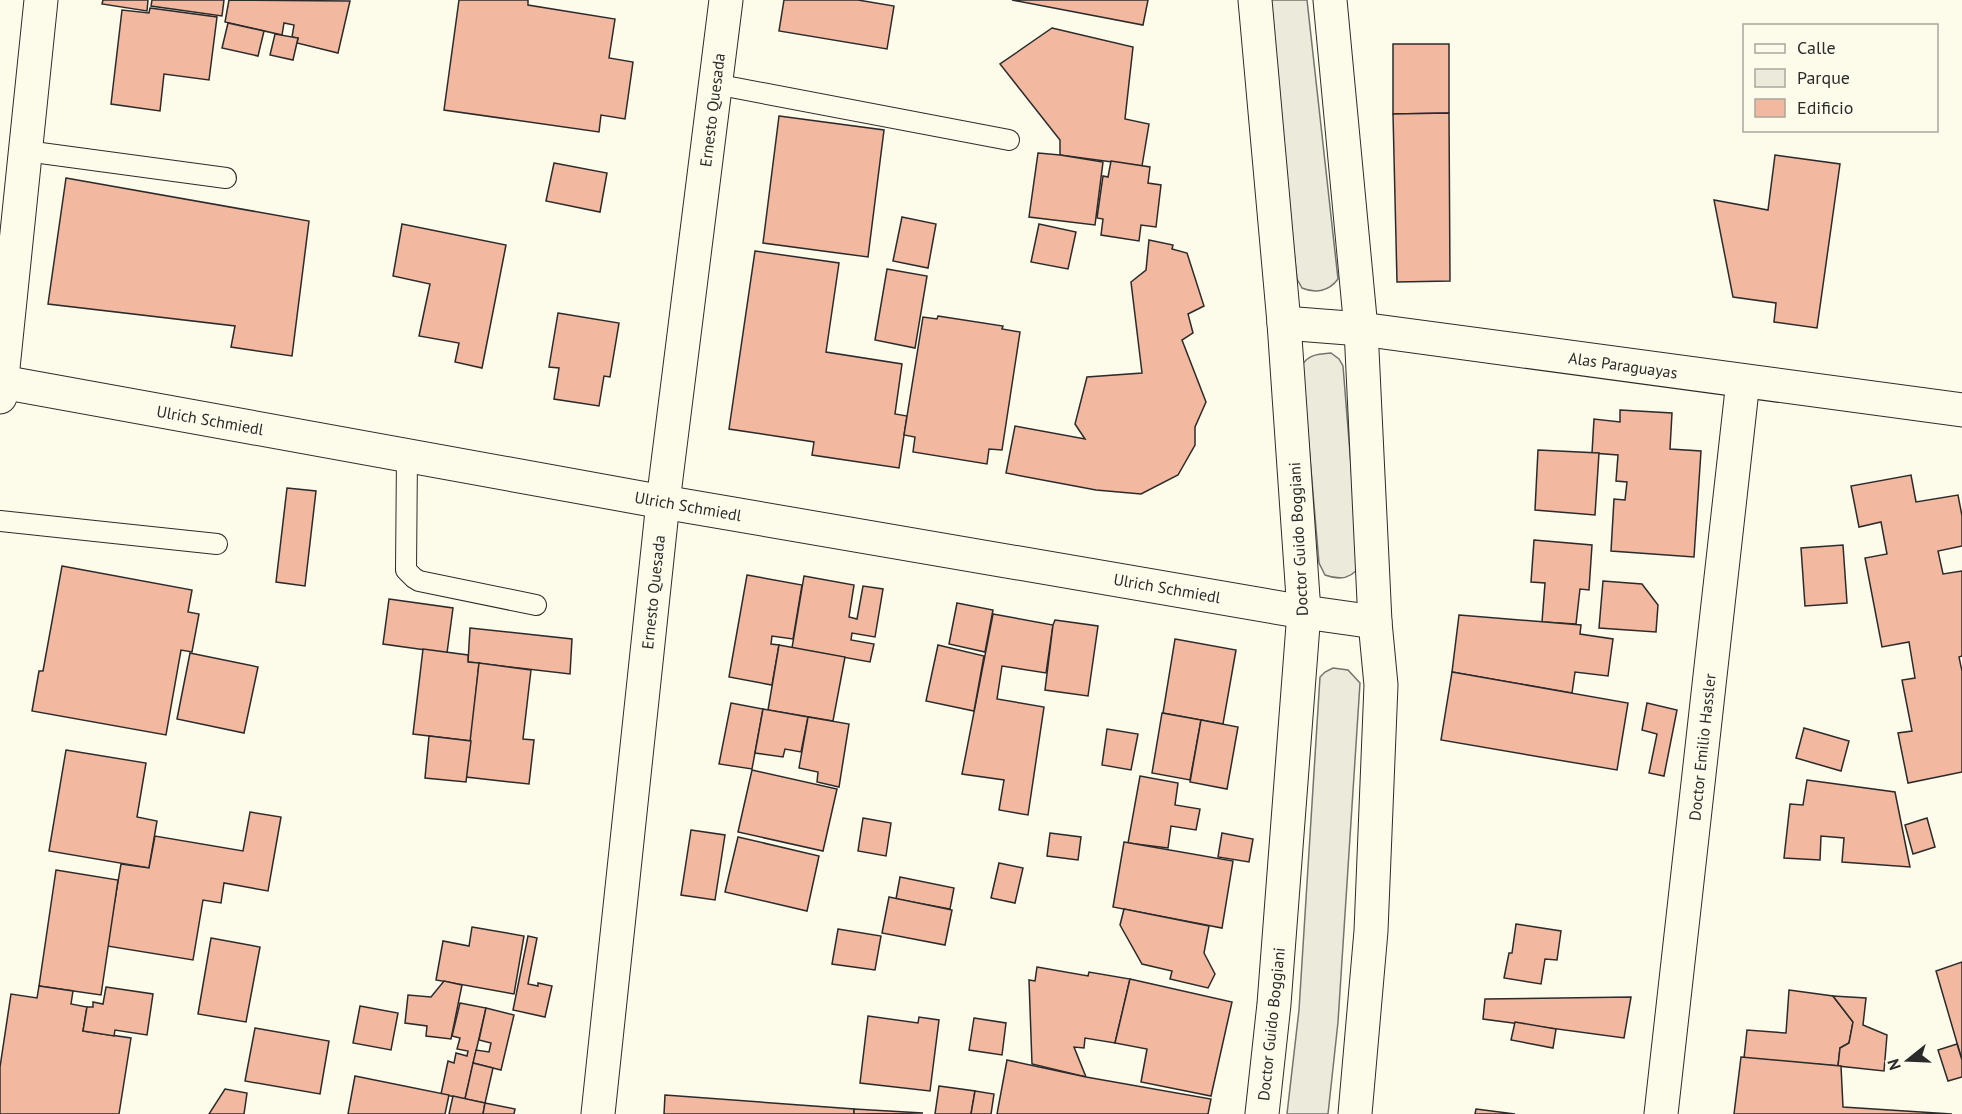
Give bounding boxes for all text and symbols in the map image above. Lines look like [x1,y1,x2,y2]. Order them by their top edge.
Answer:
legend [1743,24,1938,132]
text: Calle [1797,36,1836,59]
street label: Ernesto Quesada [695,52,729,168]
text: Parque [1797,66,1850,89]
text: Edificio [1797,96,1853,119]
street label: Alas Paraguayas [1567,347,1679,383]
street label: Ulrich Schmiedl [155,401,265,439]
street label: Doctor Guido Boggiani [1284,461,1312,617]
street label: Ulrich Schmiedl [633,487,743,525]
street label: Ernesto Quesada [637,534,669,650]
street label: Ulrich Schmiedl [1112,569,1222,607]
street label: Doctor Emilio Hassler [1684,672,1720,822]
street label: Doctor Guido Boggiani [1253,946,1289,1102]
north arrow [1878,1030,1938,1090]
text: N [1883,1057,1905,1073]

